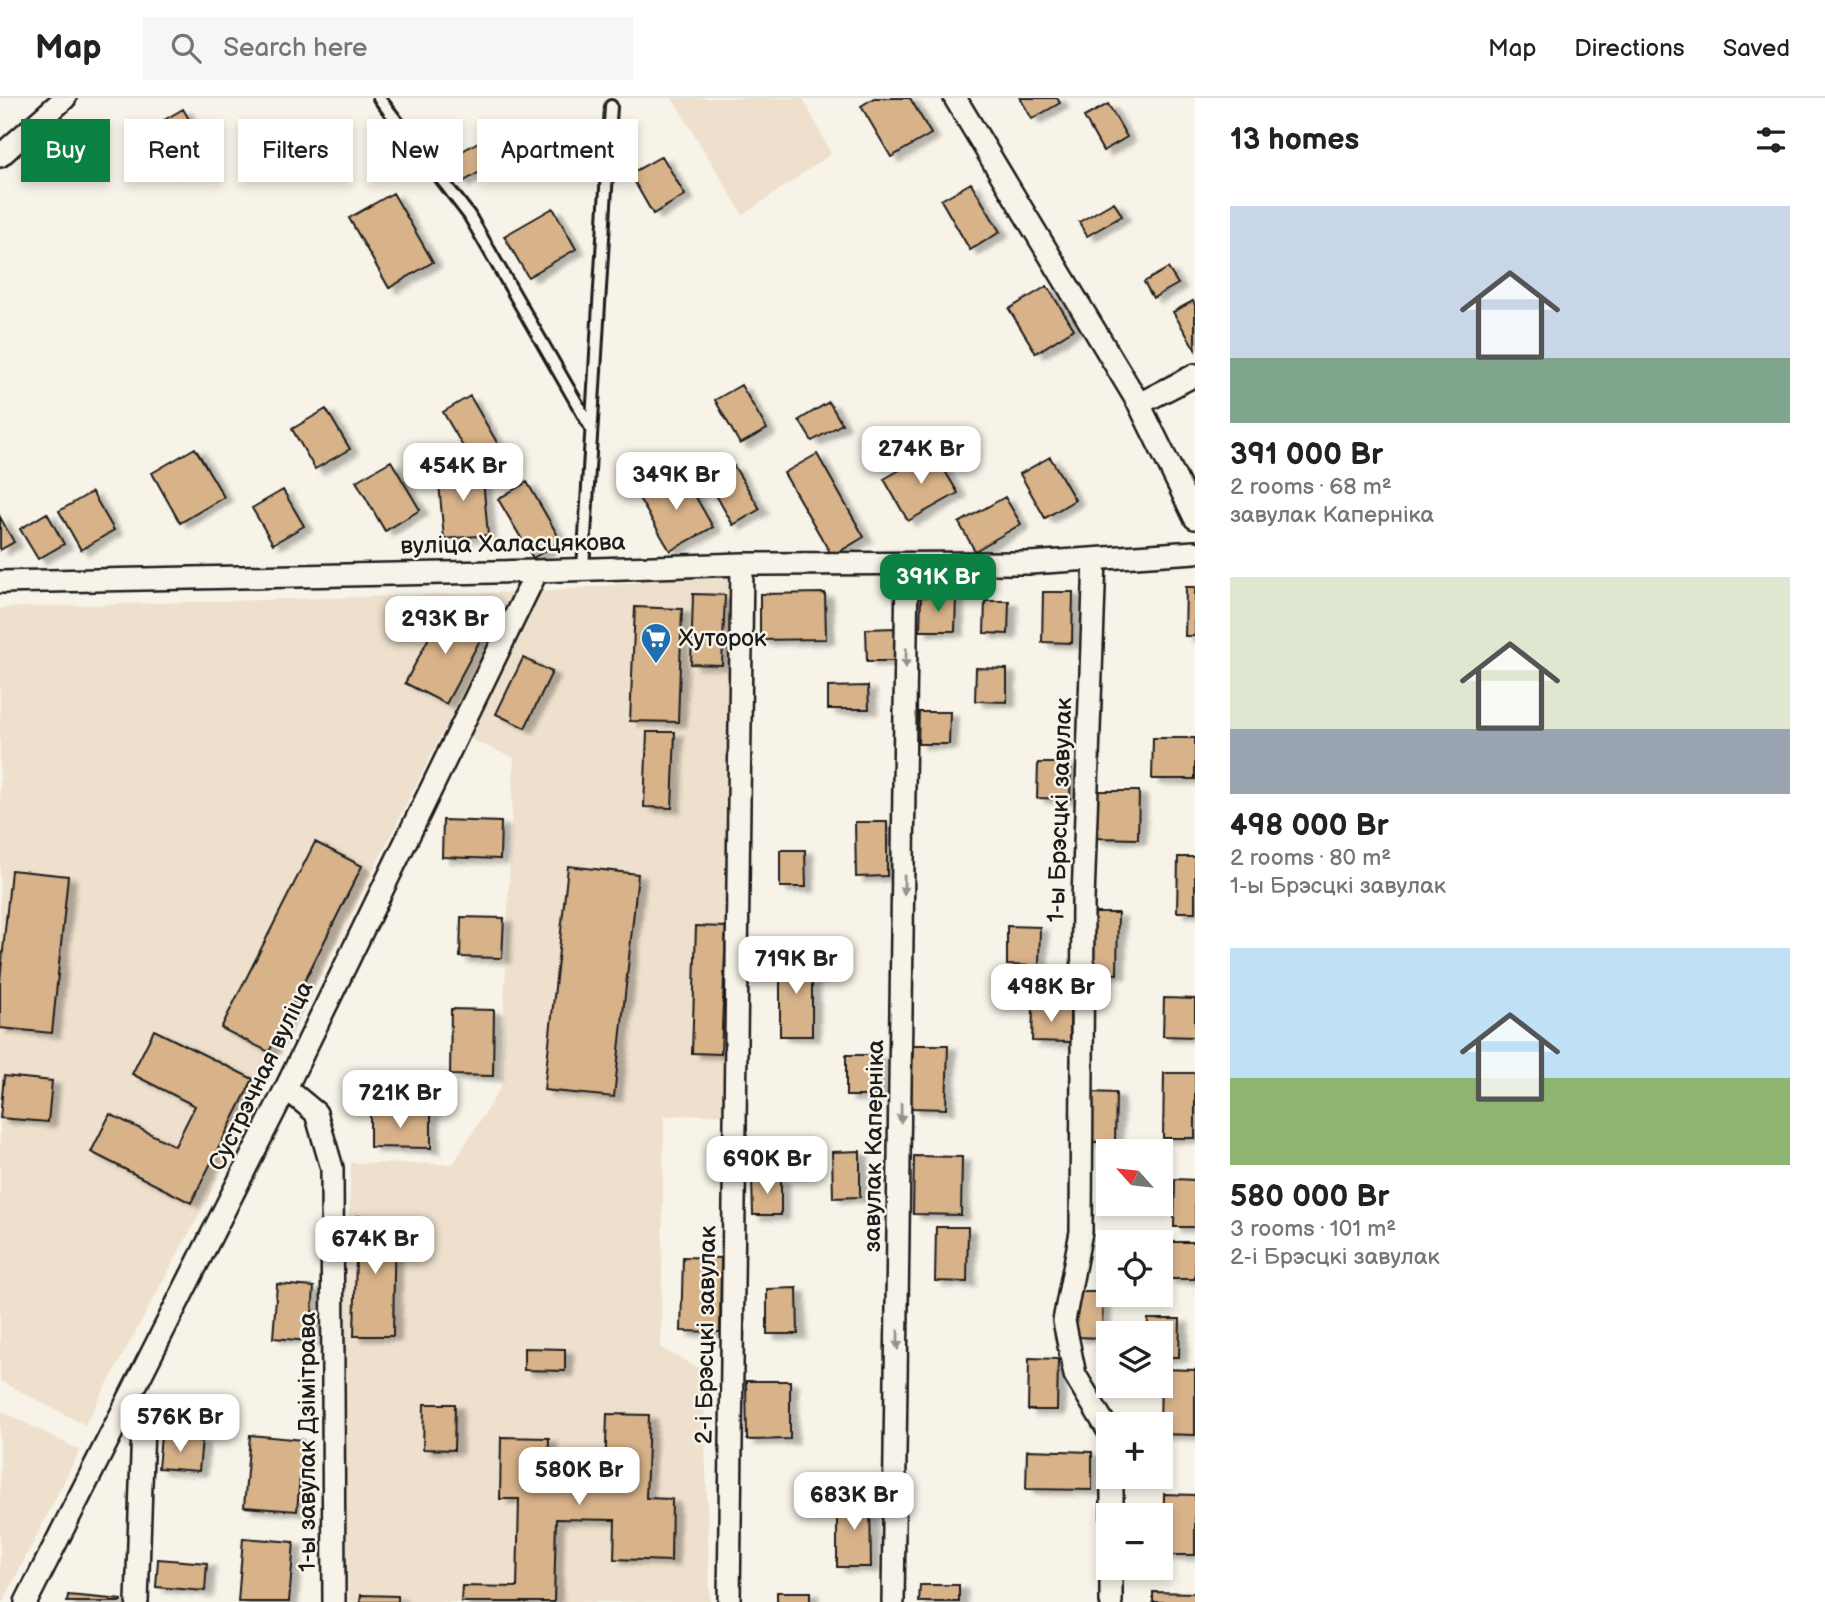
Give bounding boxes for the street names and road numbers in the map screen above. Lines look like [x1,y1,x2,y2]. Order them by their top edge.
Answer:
street label: вуліца Халасцякова [400,528,626,560]
street label: 1-ы Брэсцкі завулак [1042,697,1078,923]
street label: Сустрэчная вуліца [202,976,320,1176]
street label: завулак Каперніка [858,1039,890,1253]
street label: 2-і Брэсцкі завулак [690,1225,722,1445]
street label: 1-ы завулак Дзімітрава [293,1312,322,1572]

